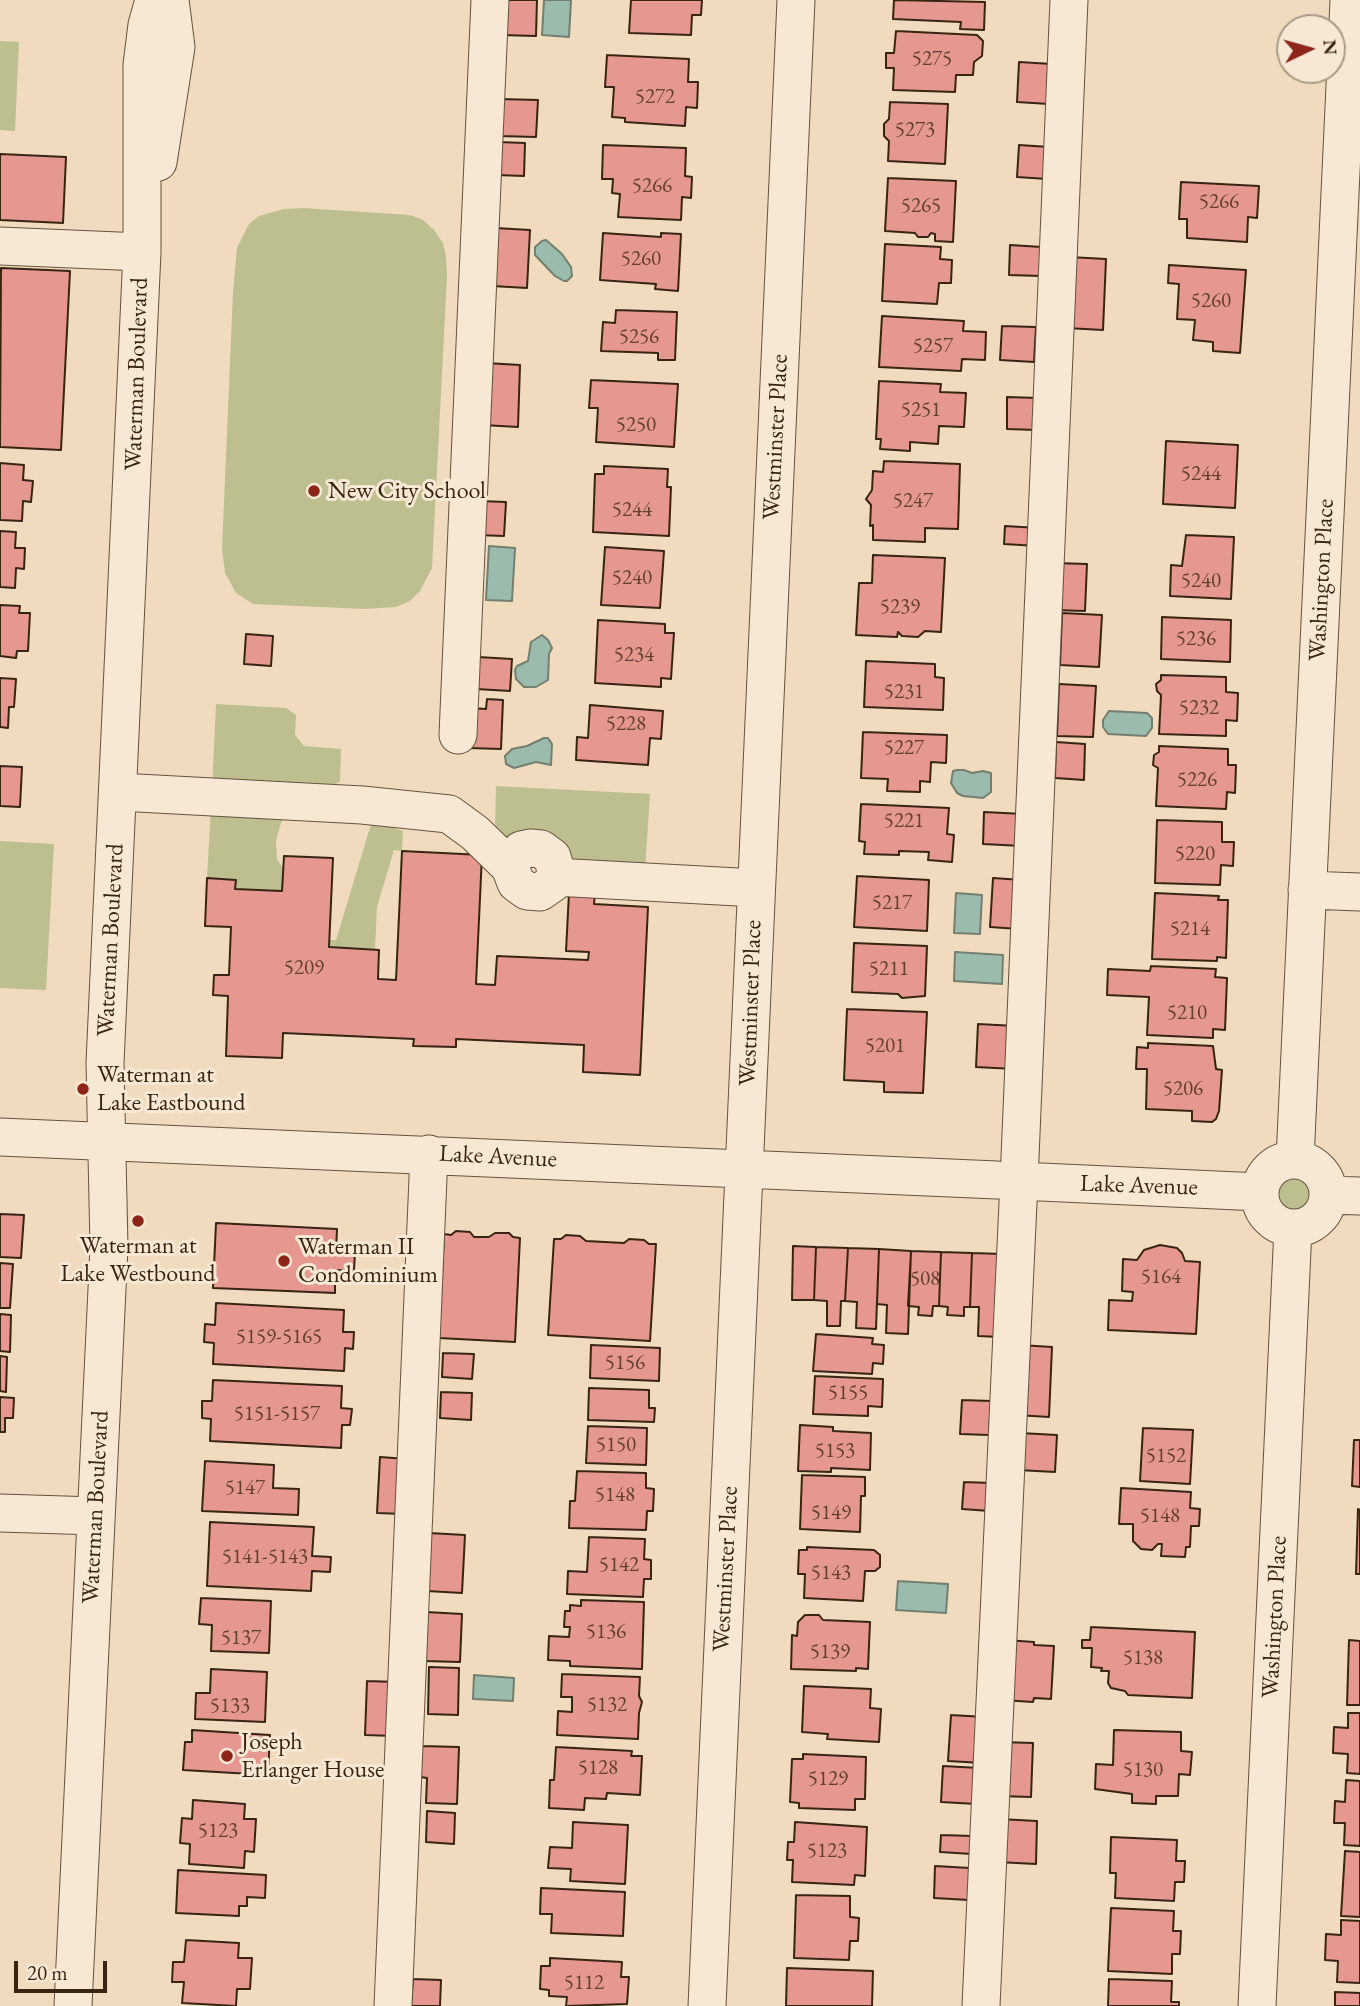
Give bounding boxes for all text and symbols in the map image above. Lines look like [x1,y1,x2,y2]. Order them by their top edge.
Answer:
north arrow [1276,14,1346,84]
text: N [1317,39,1344,56]
house number: 5275 [912,46,952,72]
house number: 5272 [635,84,675,110]
house number: 5273 [895,117,935,143]
house number: 5266 [632,173,672,199]
house number: 5266 [1199,189,1239,215]
house number: 5265 [901,193,941,219]
house number: 5260 [621,246,661,272]
street label: Waterman Boulevard [119,277,155,471]
house number: 5260 [1191,288,1231,314]
house number: 5256 [619,324,659,350]
house number: 5257 [913,333,953,359]
street label: Westminster Place [757,353,795,521]
house number: 5251 [901,397,941,423]
house number: 5250 [616,412,656,438]
house number: 5244 [1181,461,1221,487]
place label: New City School [328,477,486,505]
marker: New City School [306,483,322,499]
house number: 5247 [893,488,933,514]
house number: 5244 [612,497,652,523]
street label: Washington Place [1303,498,1341,662]
house number: 5240 [612,565,652,591]
house number: 5240 [1181,568,1221,594]
house number: 5239 [880,594,920,620]
house number: 5236 [1176,626,1216,652]
house number: 5234 [614,642,654,668]
house number: 5231 [884,679,924,705]
house number: 5232 [1179,695,1219,721]
house number: 5228 [606,711,646,737]
house number: 5227 [884,735,924,761]
house number: 5226 [1177,767,1217,793]
house number: 5221 [884,808,924,834]
house number: 5220 [1175,841,1215,867]
street label: Waterman Boulevard [92,843,130,1037]
house number: 5217 [872,890,912,916]
house number: 5214 [1170,916,1210,942]
street label: Westminster Place [734,919,768,1087]
house number: 5209 [284,955,324,981]
house number: 5211 [869,956,909,982]
house number: 5210 [1167,1000,1207,1026]
house number: 5201 [865,1033,905,1059]
place label: Waterman at Lake Eastbound [97,1061,246,1117]
house number: 5206 [1163,1076,1203,1102]
marker: Waterman at Lake Eastbound [75,1081,91,1097]
street label: Lake Avenue [438,1140,558,1174]
street label: Lake Avenue [1080,1170,1198,1202]
marker: Waterman at Lake Westbound [130,1213,146,1229]
place label: Waterman at Lake Westbound [61,1232,215,1288]
place label: Waterman II Condominium [298,1233,438,1289]
marker: Waterman II Condominium [276,1253,292,1269]
house number: 5164 [1141,1264,1181,1290]
house number: 508 [910,1266,940,1292]
house number: 5159-5165 [236,1324,322,1350]
house number: 5156 [605,1350,645,1376]
house number: 5155 [828,1380,868,1406]
house number: 5151-5157 [234,1401,320,1427]
street label: Waterman Boulevard [77,1410,115,1604]
house number: 5150 [596,1432,636,1458]
house number: 5153 [815,1438,855,1464]
house number: 5152 [1146,1443,1186,1469]
house number: 5147 [225,1475,265,1501]
house number: 5148 [595,1482,635,1508]
street label: Westminster Place [707,1485,745,1653]
house number: 5149 [811,1500,851,1526]
house number: 5148 [1140,1503,1180,1529]
street label: Washington Place [1256,1535,1294,1699]
house number: 5141-5143 [222,1544,308,1570]
house number: 5142 [599,1552,639,1578]
house number: 5143 [811,1560,851,1586]
house number: 5136 [586,1619,626,1645]
house number: 5137 [221,1625,261,1651]
house number: 5139 [810,1639,850,1665]
house number: 5138 [1123,1645,1163,1671]
house number: 5132 [587,1692,627,1718]
house number: 5133 [210,1693,250,1719]
place label: Joseph Erlanger House [241,1728,384,1784]
marker: Joseph Erlanger House [219,1748,235,1764]
house number: 5128 [578,1755,618,1781]
house number: 5130 [1123,1757,1163,1783]
house number: 5129 [808,1766,848,1792]
house number: 5123 [198,1818,238,1844]
house number: 5123 [807,1838,847,1864]
scale bar [18,1946,110,1990]
text: 20 m [27,1959,68,1986]
house number: 5112 [564,1970,604,1996]

